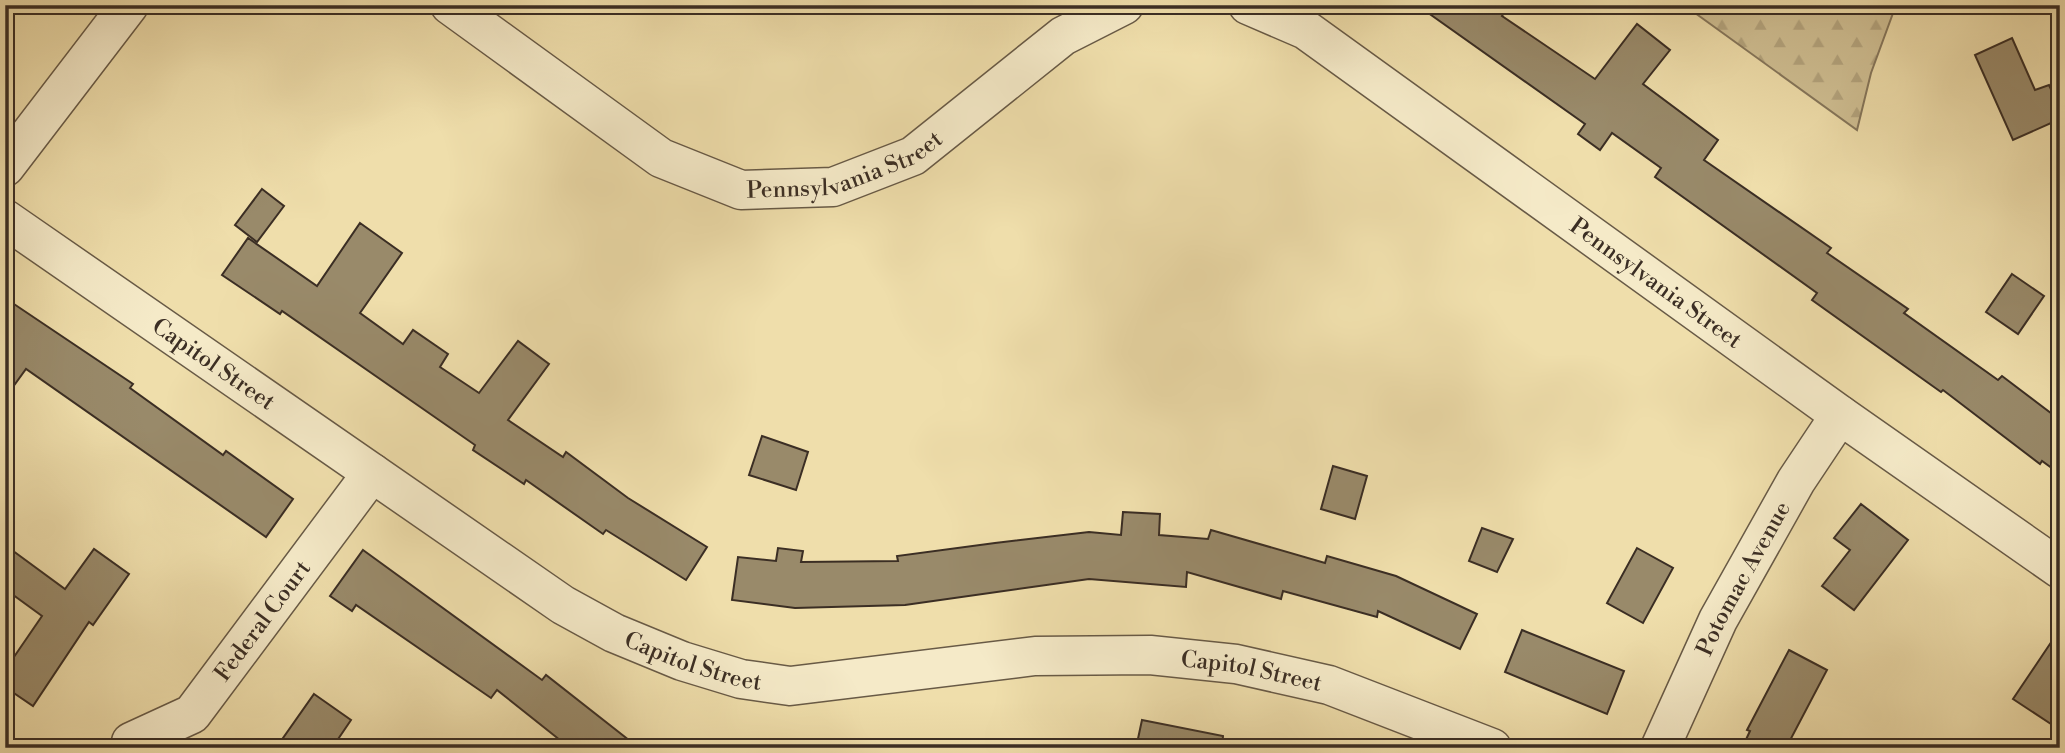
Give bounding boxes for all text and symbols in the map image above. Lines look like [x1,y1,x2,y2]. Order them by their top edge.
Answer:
street label: Pennsylvania Street [746,125,948,205]
street label: Pennsylvania Street [1564,212,1747,355]
street label: Capitol Street [147,312,280,417]
street label: Potomac Avenue [1691,496,1797,660]
street label: Federal Court [209,555,317,687]
street label: Capitol Street [620,626,763,697]
street label: Capitol Street [1180,645,1324,698]

